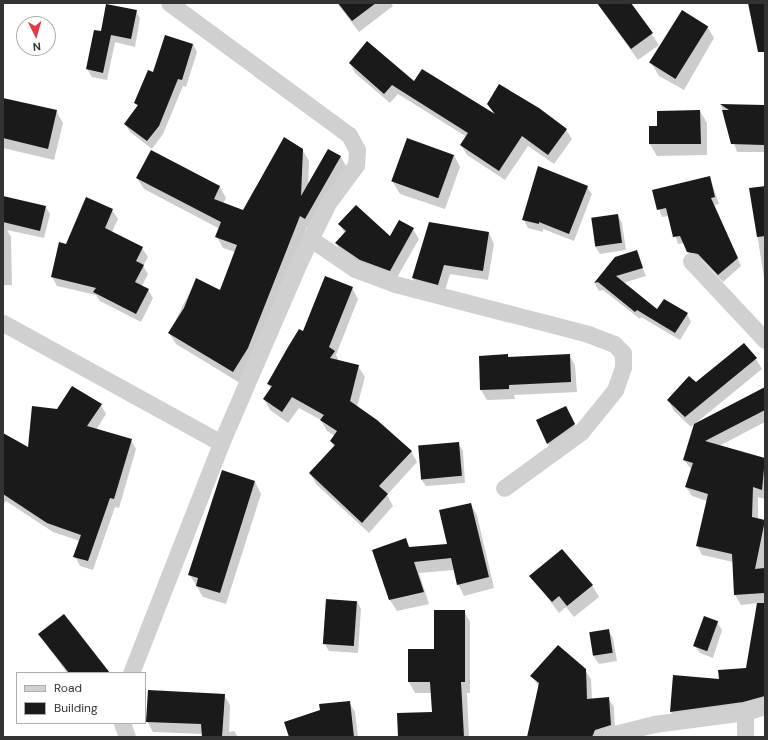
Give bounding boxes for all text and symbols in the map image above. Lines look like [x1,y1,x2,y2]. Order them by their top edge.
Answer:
north arrow [16,16,56,56]
text: N [32,40,42,54]
legend [16,672,146,724]
text: Road [54,680,82,696]
text: Building [54,700,98,716]

